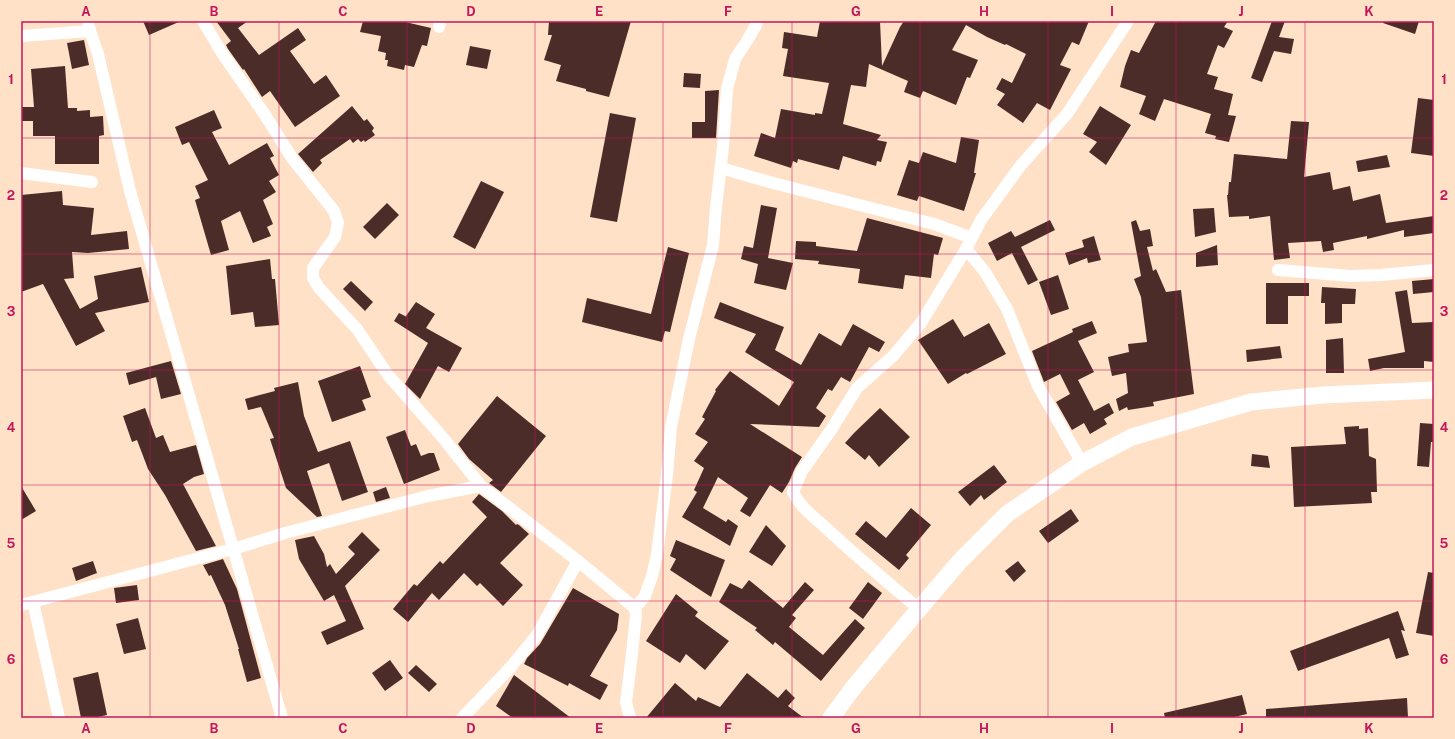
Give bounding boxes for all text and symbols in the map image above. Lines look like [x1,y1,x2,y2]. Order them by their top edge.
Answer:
text: A [81,4,91,19]
text: B [210,4,219,19]
text: C [338,4,348,19]
text: D [466,4,476,19]
text: E [595,4,603,19]
text: F [724,4,732,19]
text: G [851,4,861,19]
text: H [979,4,989,19]
text: I [1110,4,1114,19]
text: J [1238,4,1244,19]
text: K [1364,4,1374,19]
text: 1 [8,72,14,87]
text: 1 [1441,72,1447,87]
text: 2 [7,188,15,203]
text: 2 [1440,188,1448,203]
text: 3 [7,304,16,319]
text: 3 [1440,304,1449,319]
text: 4 [7,420,16,435]
text: 4 [1440,420,1449,435]
text: 5 [7,536,16,551]
text: 5 [1440,536,1449,551]
text: 6 [7,652,16,667]
text: 6 [1440,652,1449,667]
text: A [81,721,91,736]
text: B [210,721,219,736]
text: C [338,721,348,736]
text: D [466,721,476,736]
text: E [595,721,603,736]
text: F [724,721,732,736]
text: G [851,721,861,736]
text: H [979,721,989,736]
text: I [1110,721,1114,736]
text: J [1238,721,1244,736]
text: K [1364,721,1374,736]

